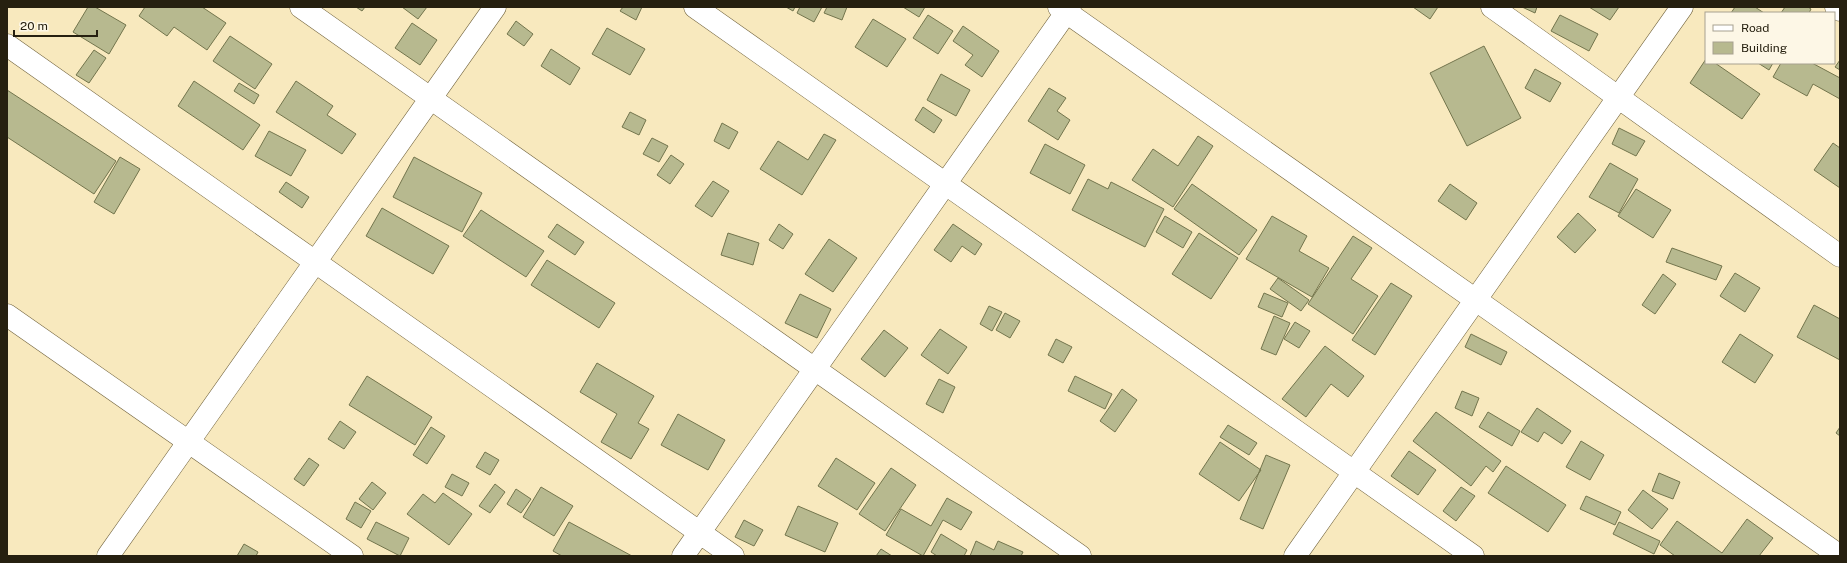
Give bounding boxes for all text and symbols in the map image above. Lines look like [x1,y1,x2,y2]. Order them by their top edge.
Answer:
scale bar [14,12,97,38]
legend [1705,12,1835,64]
text: 20 m [20,19,48,33]
text: Road [1741,21,1769,35]
text: Building [1741,41,1787,55]

